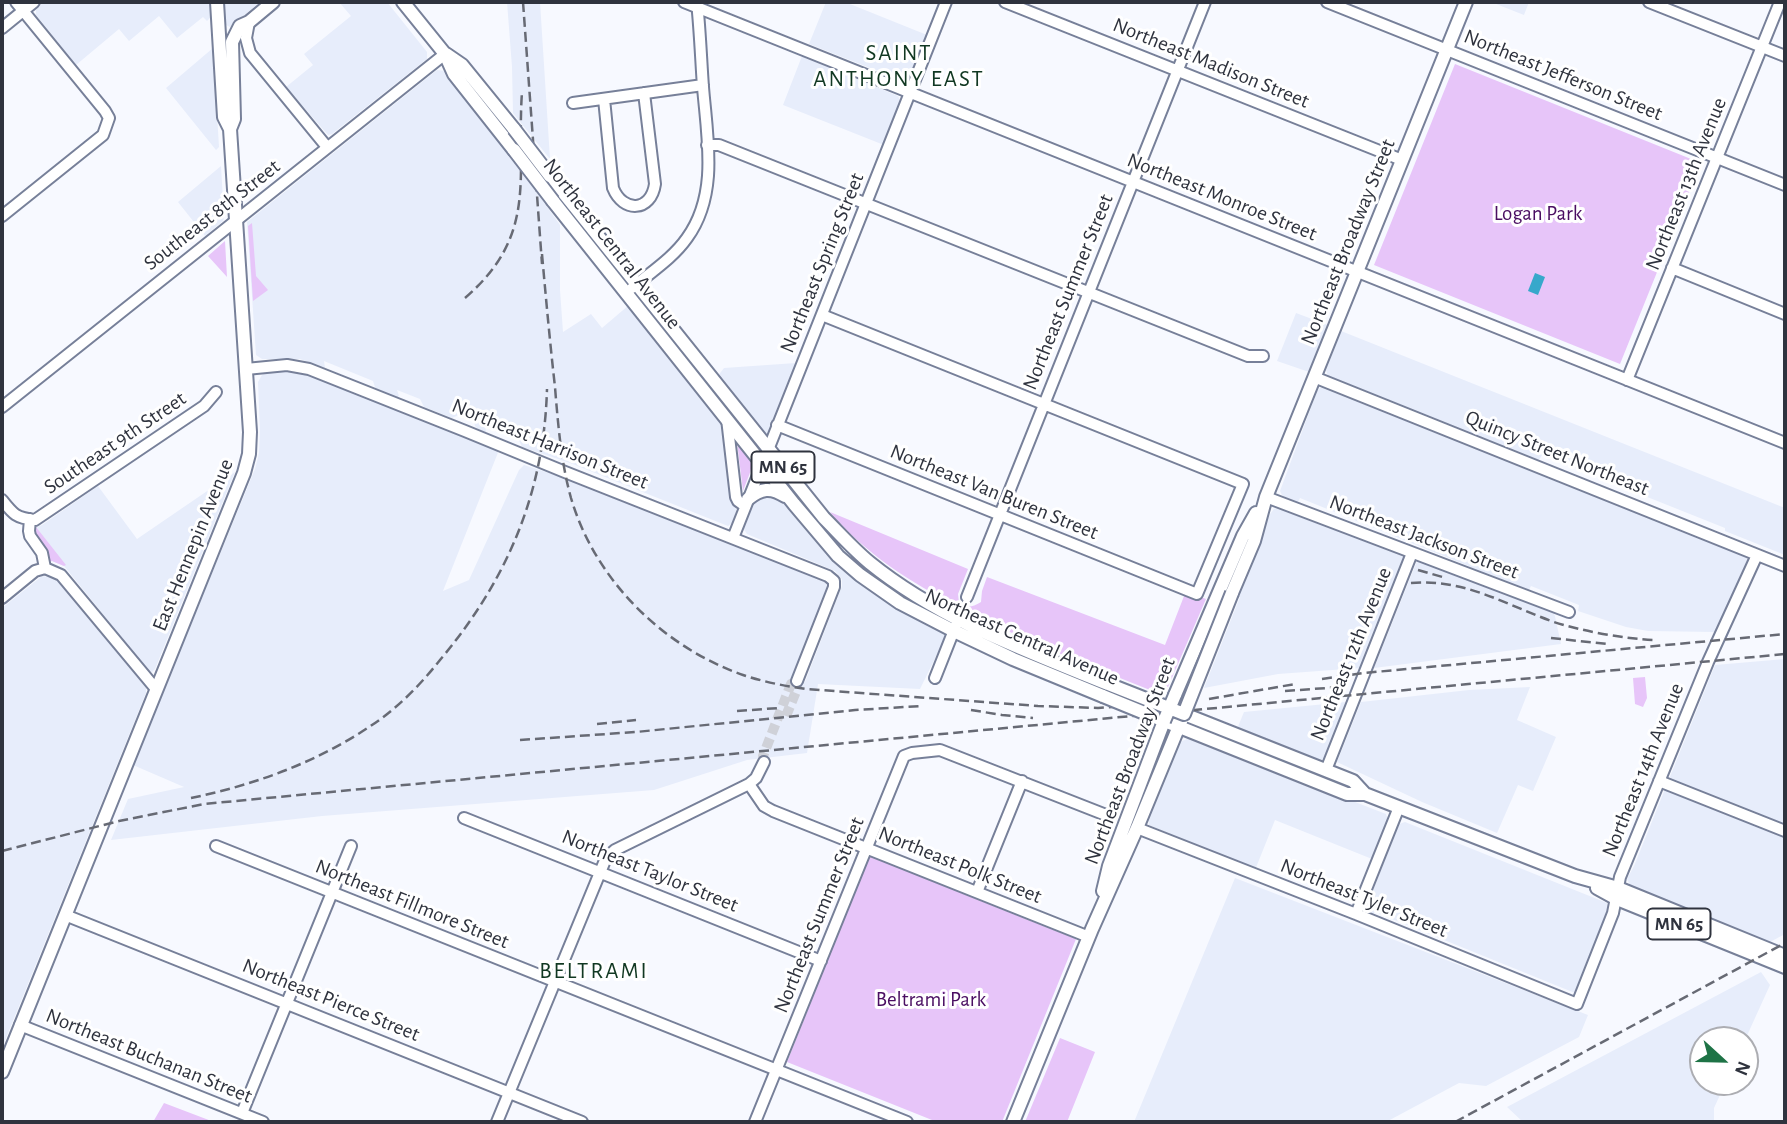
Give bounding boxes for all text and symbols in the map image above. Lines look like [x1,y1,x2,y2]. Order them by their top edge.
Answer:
street label: Northeast Madison Street [1109,12,1313,114]
street label: Northeast Jefferson Street [1460,24,1666,126]
district label: SAINT ANTHONY EAST [815,39,983,93]
street label: Northeast 13th Avenue [1640,94,1732,274]
street label: Northeast Broadway Street [1295,136,1401,348]
street label: Northeast Monroe Street [1124,147,1320,247]
street label: Southeast 8th Street [139,154,285,276]
street label: Northeast Central Avenue [538,154,686,334]
street label: Northeast Spring Street [774,169,870,357]
street label: Northeast Summer Street [1017,190,1119,394]
park label: Logan Park [1494,201,1582,227]
street label: Southeast 9th Street [39,386,191,500]
street label: Northeast Harrison Street [448,393,652,495]
street label: Quincy Street Northeast [1462,405,1652,501]
street label: Northeast Van Buren Street [886,439,1102,545]
road number: MN 65 [752,452,814,482]
street label: East Hennepin Avenue [147,455,239,635]
street label: Northeast Jackson Street [1326,489,1522,585]
street label: Northeast 12th Avenue [1305,564,1397,744]
street label: Northeast Central Avenue [921,583,1123,691]
street label: Northeast Broadway Street [1079,654,1181,868]
street label: Northeast 14th Avenue [1597,679,1689,861]
street label: Northeast Summer Street [768,813,870,1017]
street label: Northeast Polk Street [875,821,1045,909]
street label: Northeast Taylor Street [558,824,742,918]
street label: Northeast Tyler Street [1277,853,1451,943]
street label: Northeast Fillmore Street [312,854,512,954]
road number: MN 65 [1648,908,1710,940]
street label: Northeast Pierce Street [239,953,423,1047]
district label: BELTRAMI [540,957,648,985]
park label: Beltrami Park [876,987,986,1013]
street label: Northeast Buchanan Street [42,1003,256,1109]
north arrow [1689,1026,1759,1096]
text: N [1731,1059,1753,1078]

